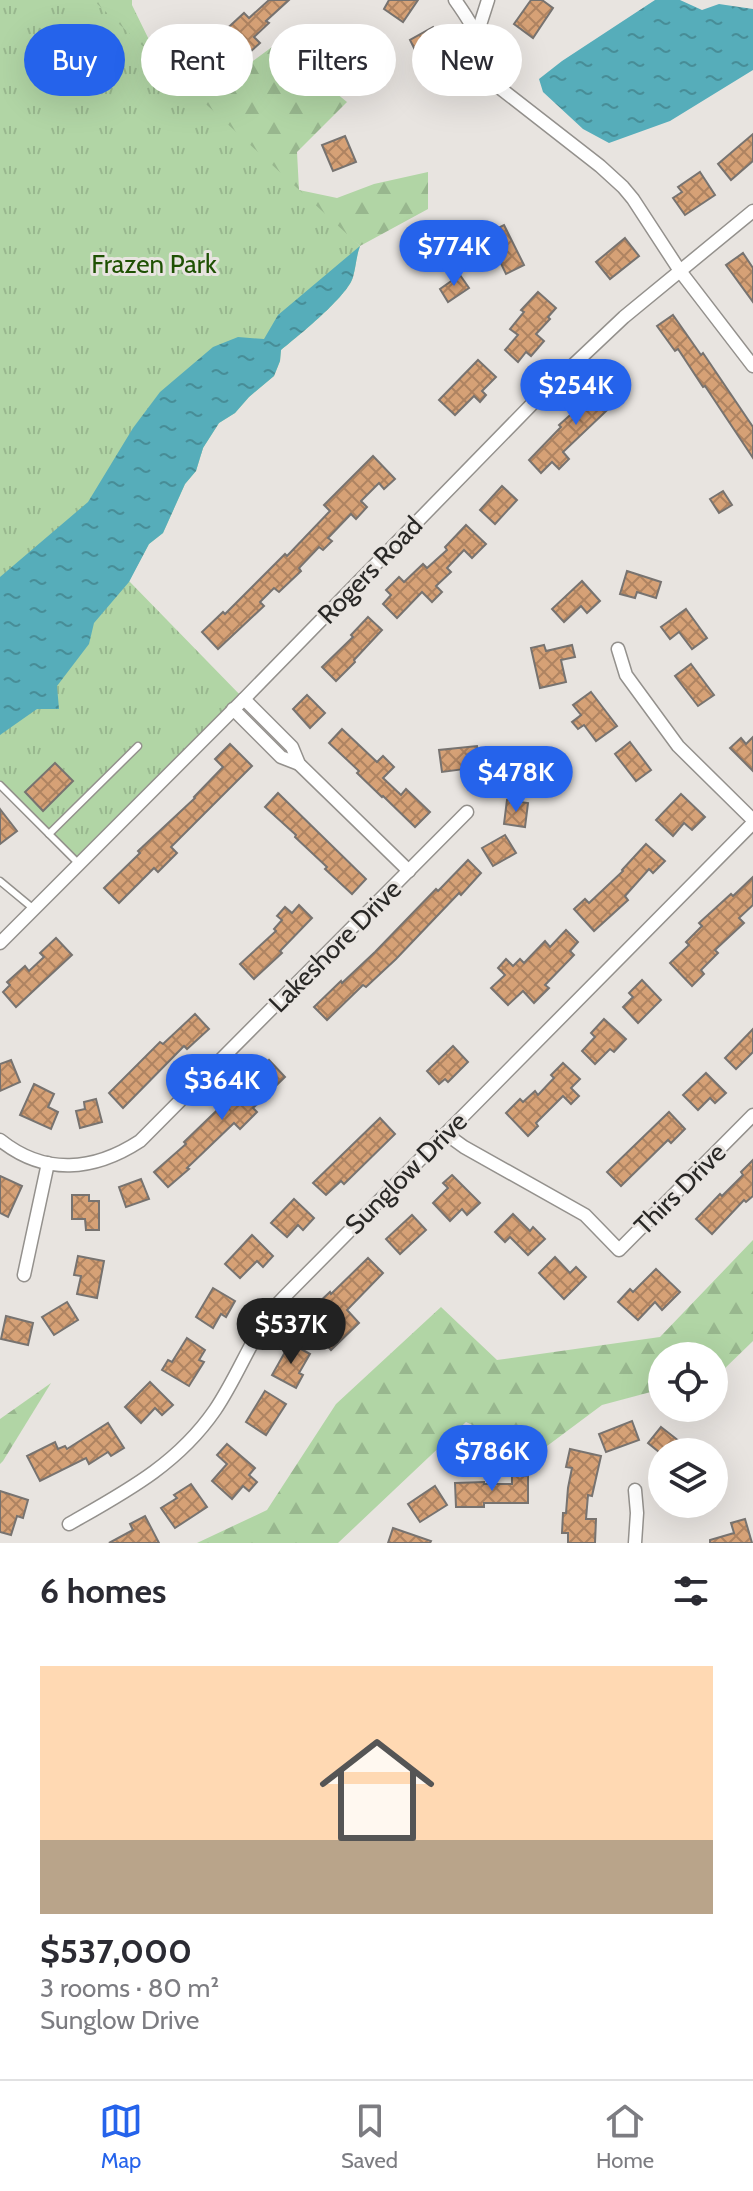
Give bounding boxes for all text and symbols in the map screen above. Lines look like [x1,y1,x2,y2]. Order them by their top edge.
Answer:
chip: Buy [24,24,125,96]
chip: Rent [141,24,253,96]
chip: Filters [269,24,396,96]
chip: New [412,24,522,96]
pin: $774K [398,220,510,288]
text: $774K [417,230,491,262]
park label: Frazen Park [91,248,217,280]
pin: $254K [520,359,632,427]
text: $254K [538,369,614,401]
street label: Rogers Road [311,510,429,630]
pin: $478K [460,746,572,814]
text: $478K [478,756,554,788]
street label: Lakeshore Drive [262,873,408,1019]
pin: $364K [166,1054,278,1122]
text: $364K [184,1064,260,1096]
street label: Sunglow Drive [338,1105,474,1241]
street label: Thirs Drive [628,1137,732,1241]
pin: $537K [235,1298,347,1366]
text: $537K [255,1308,327,1340]
map controls [648,1342,728,1518]
button: locate [648,1342,728,1422]
pin: $786K [436,1425,548,1493]
text: $786K [455,1435,529,1467]
button: layers [648,1438,728,1518]
icon: filters [669,1569,713,1613]
text: 6 homes [40,1570,166,1612]
icon: home [305,1718,449,1862]
text: $537,000 [40,1930,192,1972]
text: 3 rooms · 80 m² [40,1972,219,2004]
text: Sunglow Drive [40,2004,199,2036]
tab: Map [99,2099,143,2174]
tab: Saved [341,2099,398,2174]
tab: Home [596,2099,654,2174]

